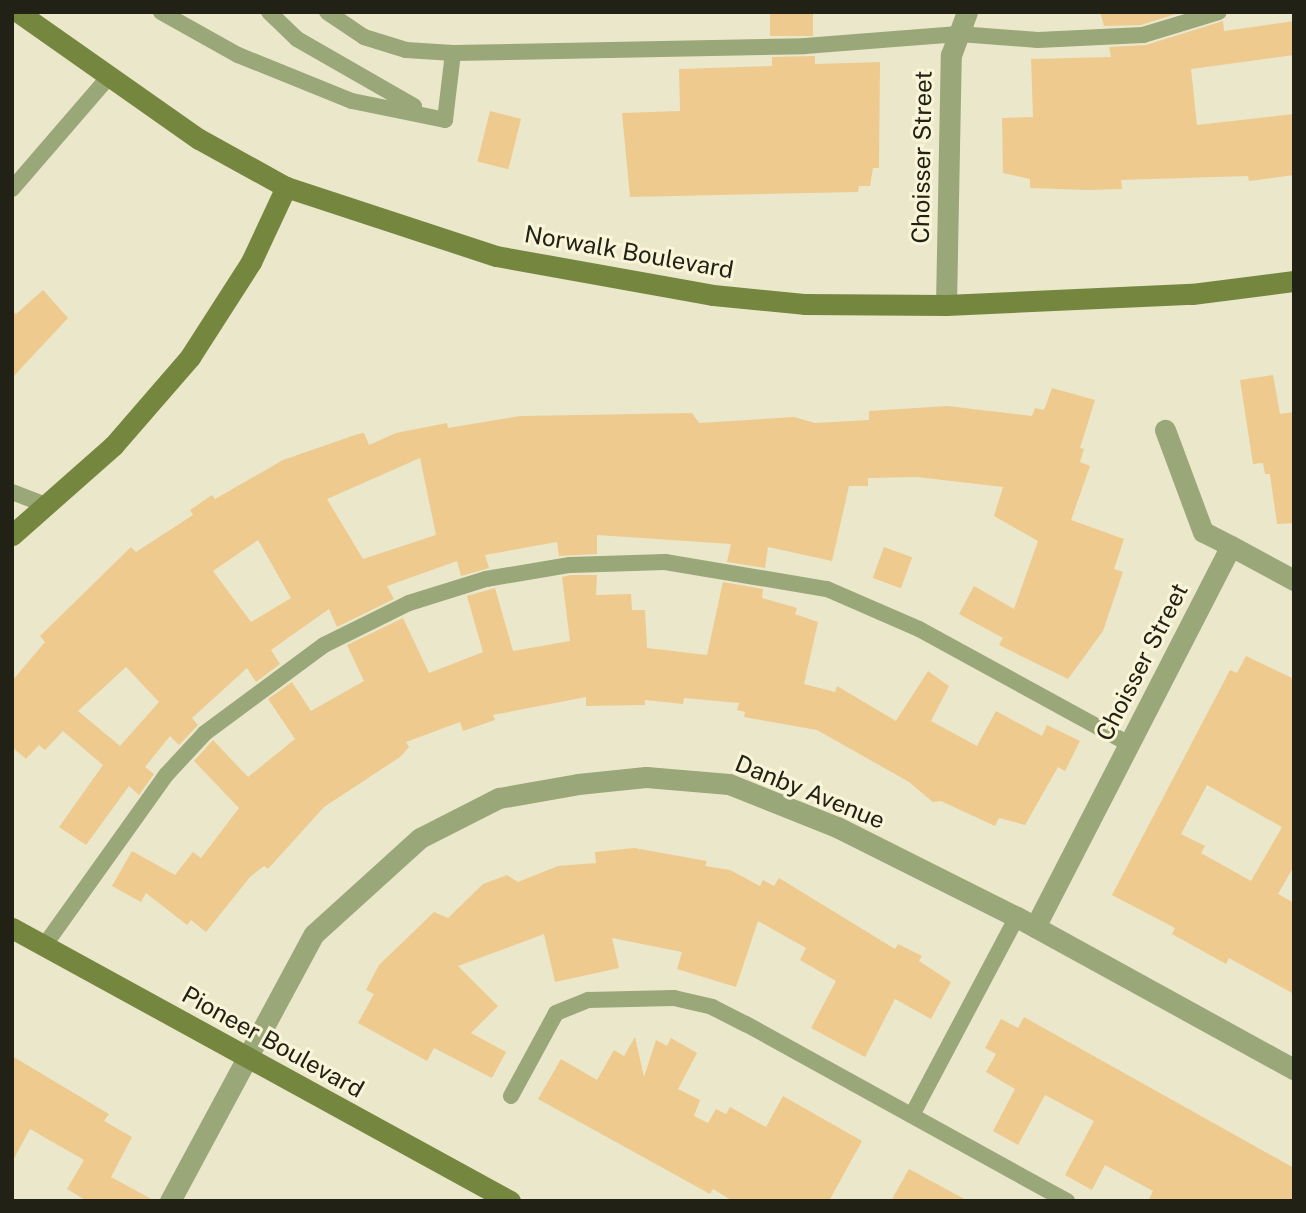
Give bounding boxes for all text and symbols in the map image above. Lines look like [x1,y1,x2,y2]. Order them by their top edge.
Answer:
street label: Choisser Street [906,70,938,244]
street label: Norwalk Boulevard [522,219,736,285]
street label: Choisser Street [1090,578,1194,746]
street label: Danby Avenue [731,749,889,835]
street label: Pioneer Boulevard [177,980,369,1104]

